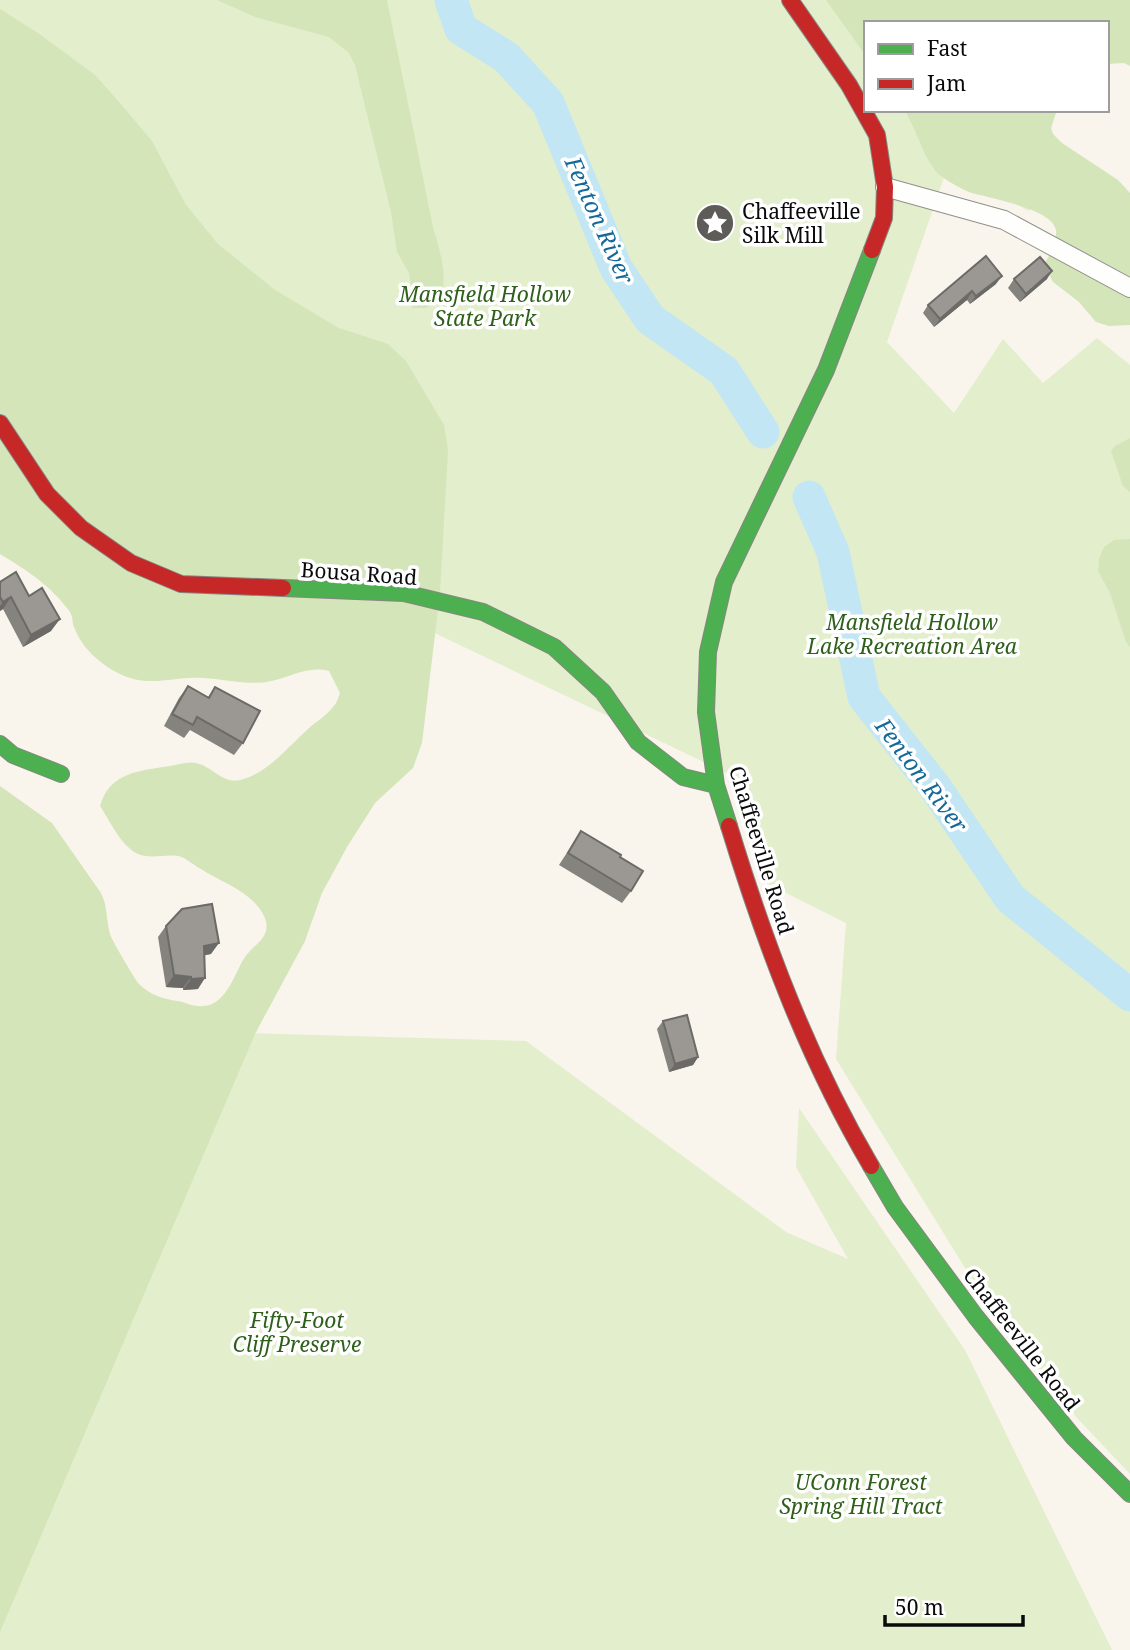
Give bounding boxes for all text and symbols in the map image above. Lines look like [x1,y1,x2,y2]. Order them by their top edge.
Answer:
legend [864,21,1109,112]
text: Fast [927,34,967,62]
text: Jam [926,69,966,97]
water label: Fenton River [557,150,642,289]
place label: Chaffeeville Silk Mill [742,197,861,249]
place icon: Chaffeeville Silk Mill [694,202,736,244]
park label: Mansfield Hollow State Park [398,280,571,332]
street label: Bousa Road [300,555,418,591]
park label: Mansfield Hollow Lake Recreation Area [806,608,1018,660]
water label: Fenton River [868,710,976,839]
street label: Chaffeeville Road [723,762,801,938]
street label: Chaffeeville Road [957,1262,1087,1416]
park label: Fifty-Foot Cliff Preserve [233,1306,361,1358]
park label: UConn Forest Spring Hill Tract [779,1468,943,1520]
scale bar [885,1584,1023,1628]
text: 50 m [895,1593,944,1621]

